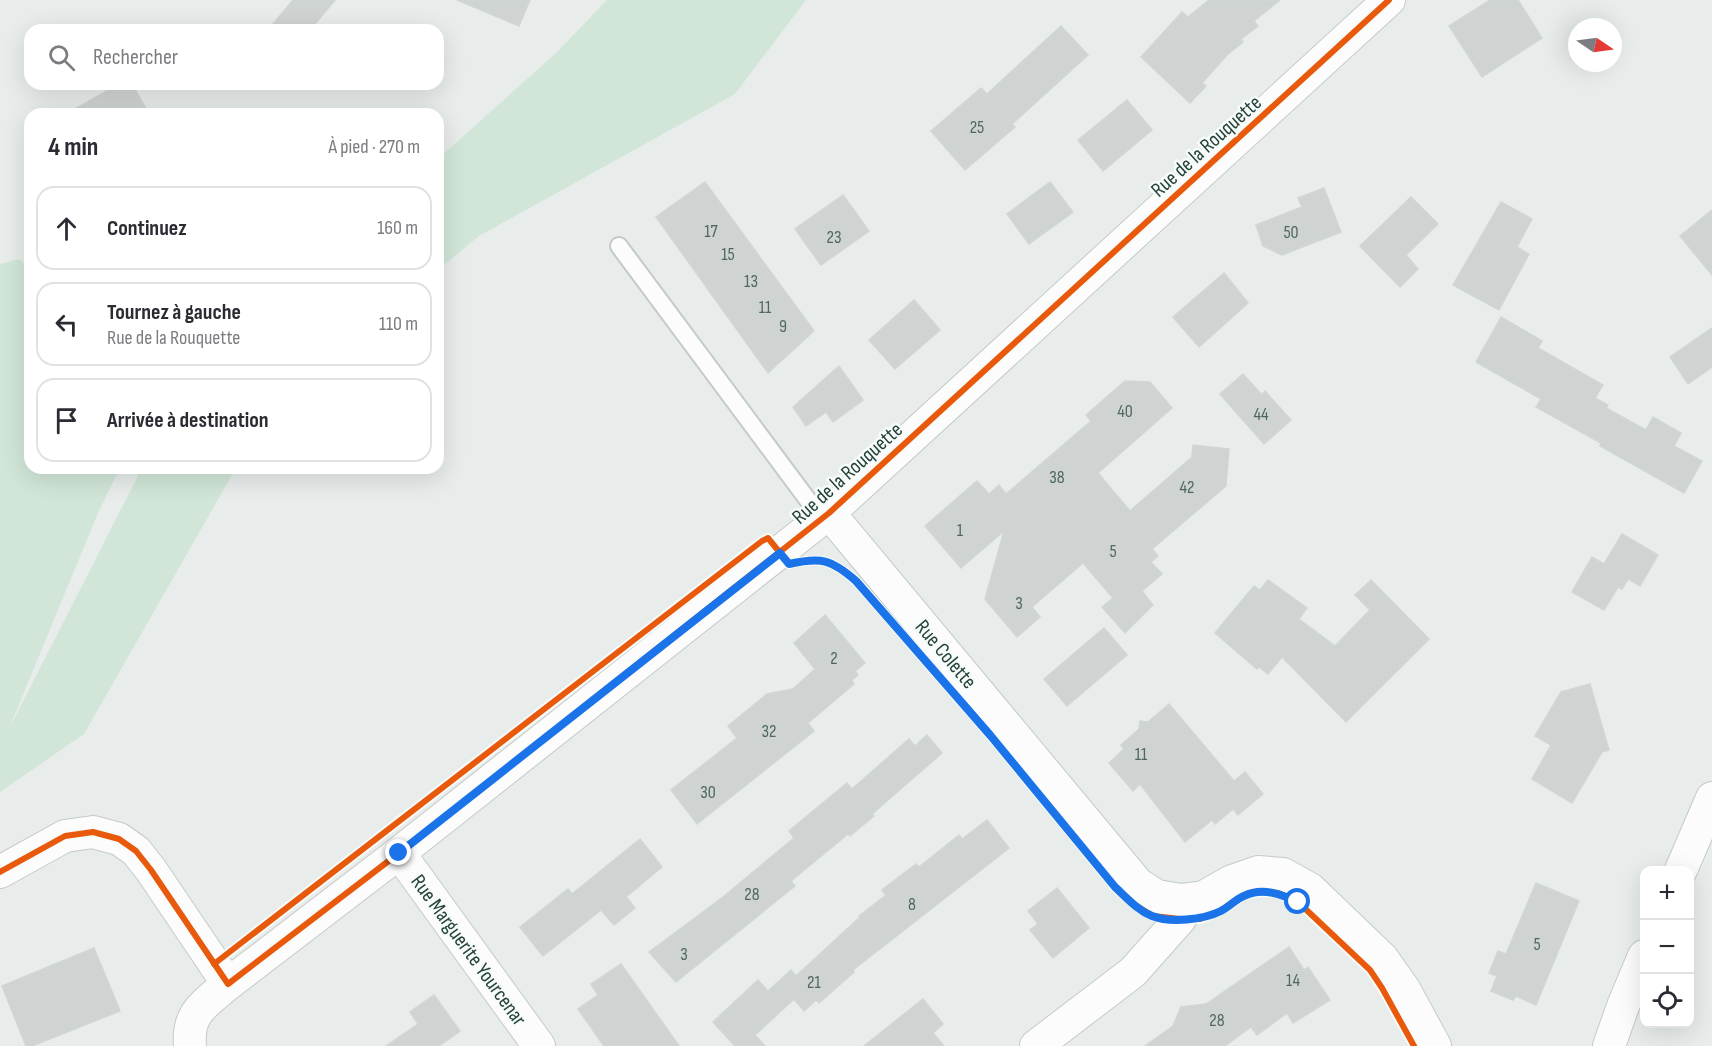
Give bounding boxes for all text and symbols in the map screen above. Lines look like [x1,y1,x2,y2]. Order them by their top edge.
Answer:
north arrow [1568,18,1622,72]
search box [24,24,444,90]
icon: search [45,41,78,74]
text: Rechercher [93,44,178,71]
street label: Rue de la Rouquette [1146,90,1267,203]
house number: 25 [970,117,984,138]
text: 4 min [48,132,98,163]
text: À pied · 270 m [328,135,420,159]
icon: ahead [50,212,83,245]
text: Continuez [107,215,187,242]
text: 160 m [377,216,418,240]
house number: 17 [704,221,719,242]
house number: 50 [1283,222,1299,243]
house number: 23 [827,227,842,248]
house number: 15 [721,244,735,265]
house number: 13 [744,271,758,292]
house number: 11 [759,297,772,318]
text: Tournez à gauche [107,299,241,326]
icon: left [50,308,83,341]
text: 110 m [379,312,418,336]
house number: 9 [779,316,787,337]
text: Rue de la Rouquette [107,326,240,350]
house number: 40 [1117,401,1133,422]
icon: arrive [50,404,83,437]
house number: 44 [1253,404,1269,425]
text: Arrivée à destination [107,407,269,434]
street label: Rue de la Rouquette [787,417,908,530]
house number: 38 [1049,467,1065,488]
house number: 42 [1179,477,1195,498]
house number: 1 [957,520,964,541]
house number: 5 [1109,541,1117,562]
house number: 3 [1015,593,1023,614]
street label: Rue Colette [910,615,982,694]
house number: 2 [830,648,838,669]
house number: 32 [762,721,776,742]
house number: 11 [1135,744,1148,765]
house number: 30 [700,782,716,803]
route end [385,839,411,865]
map controls [1640,866,1694,1028]
button: + [1640,866,1694,920]
street label: Rue Marguerite Yourcenar [405,870,532,1031]
house number: 28 [744,884,760,905]
route start [1284,888,1310,914]
house number: 8 [908,894,916,915]
button: − [1640,920,1694,974]
house number: 5 [1533,934,1541,955]
house number: 3 [680,944,688,965]
house number: 14 [1286,970,1300,991]
house number: 21 [807,972,822,993]
button: locate [1640,974,1694,1028]
house number: 28 [1209,1010,1225,1031]

